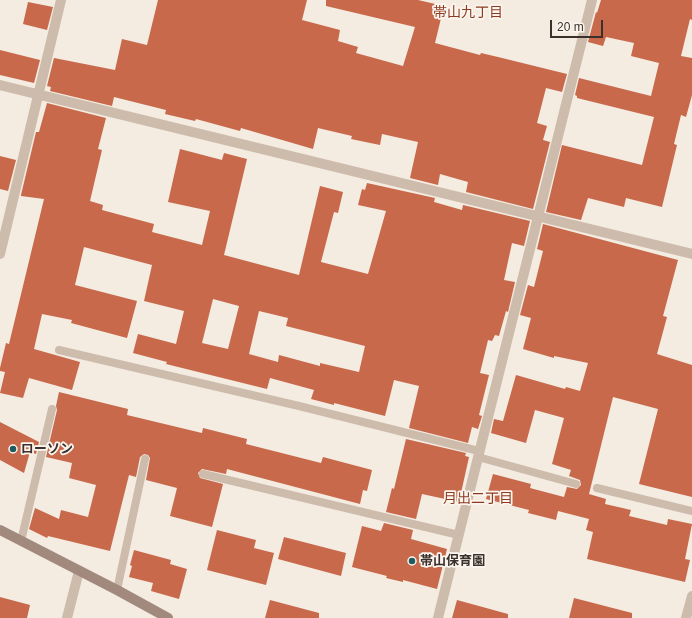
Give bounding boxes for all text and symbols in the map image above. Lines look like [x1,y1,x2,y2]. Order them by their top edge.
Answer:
district label: 帯山九丁目 [433,5,503,21]
scale bar [552,12,605,38]
text: 20 m [557,20,584,34]
place label: ローソン [21,441,73,457]
marker: ローソン [8,444,18,454]
district label: 月出二丁目 [443,491,513,507]
place label: 帯山保育園 [420,553,485,569]
marker: 帯山保育園 [407,556,417,566]

